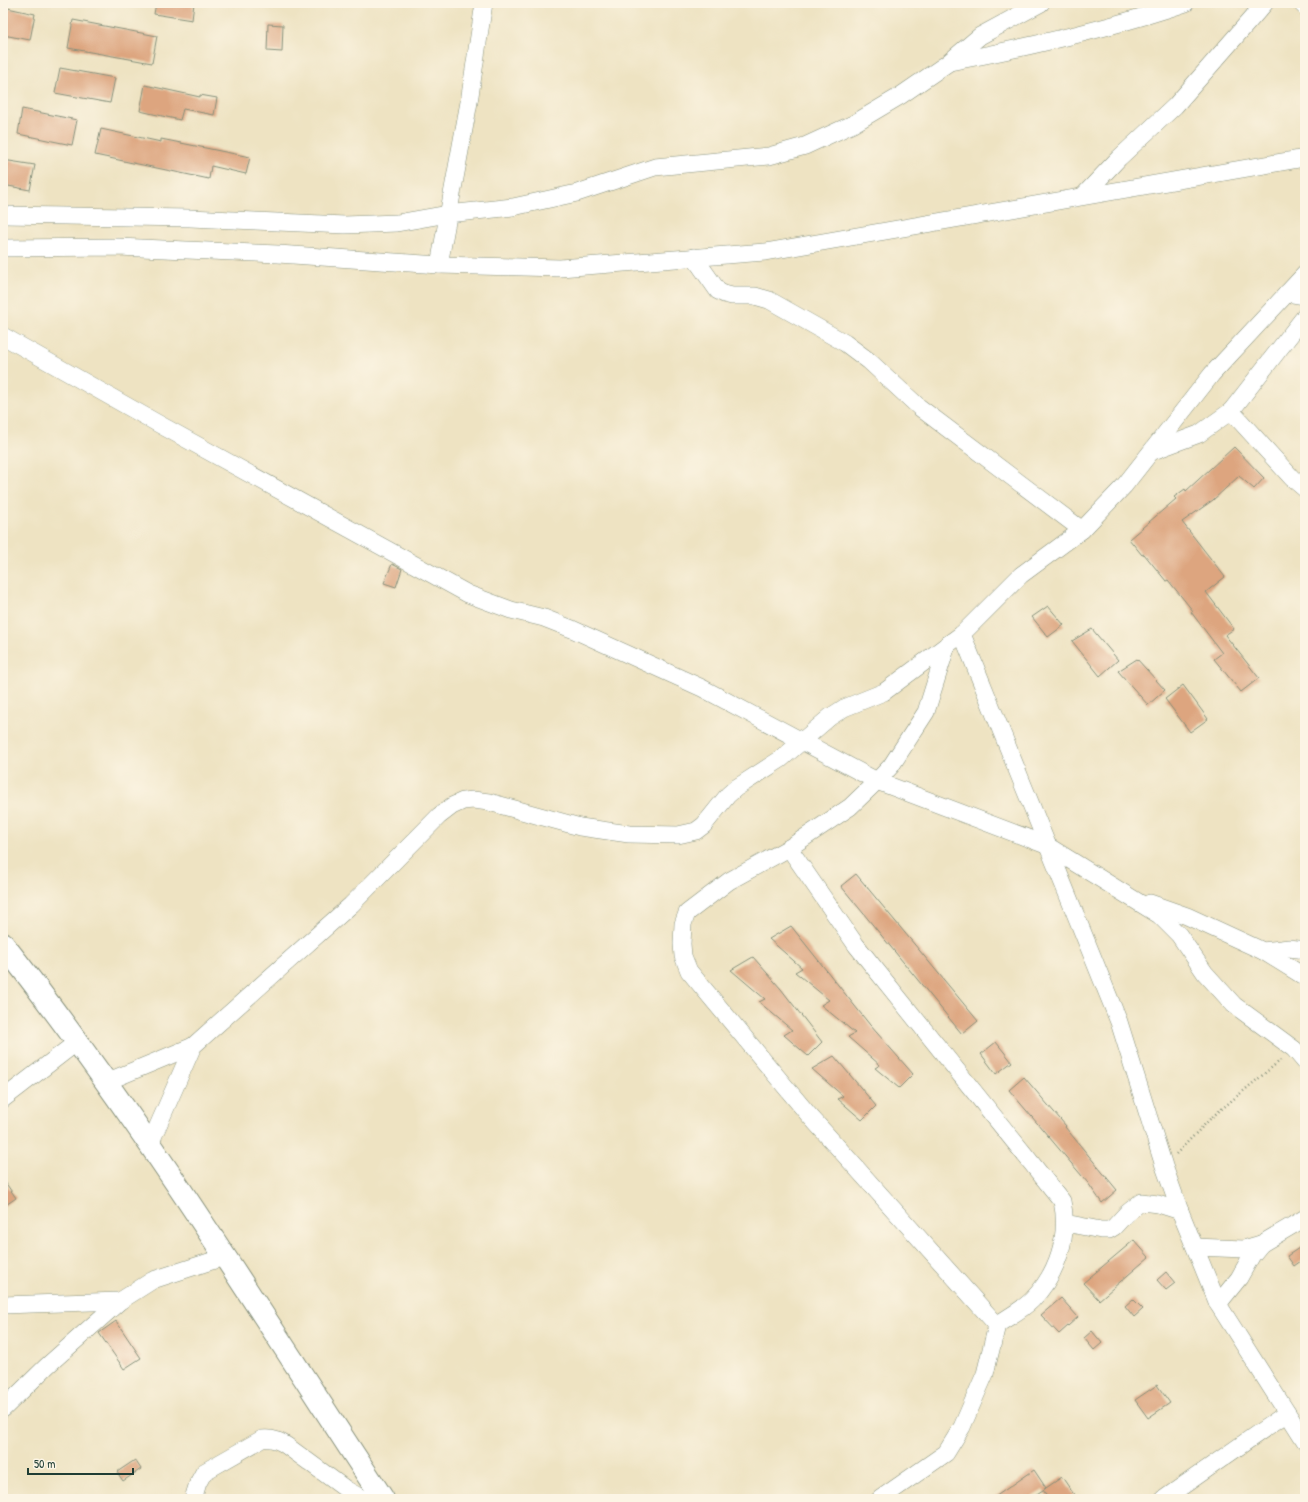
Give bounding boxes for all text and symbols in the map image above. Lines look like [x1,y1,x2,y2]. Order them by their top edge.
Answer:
scale bar [28,1450,133,1476]
text: 50 m [34,1455,55,1472]

